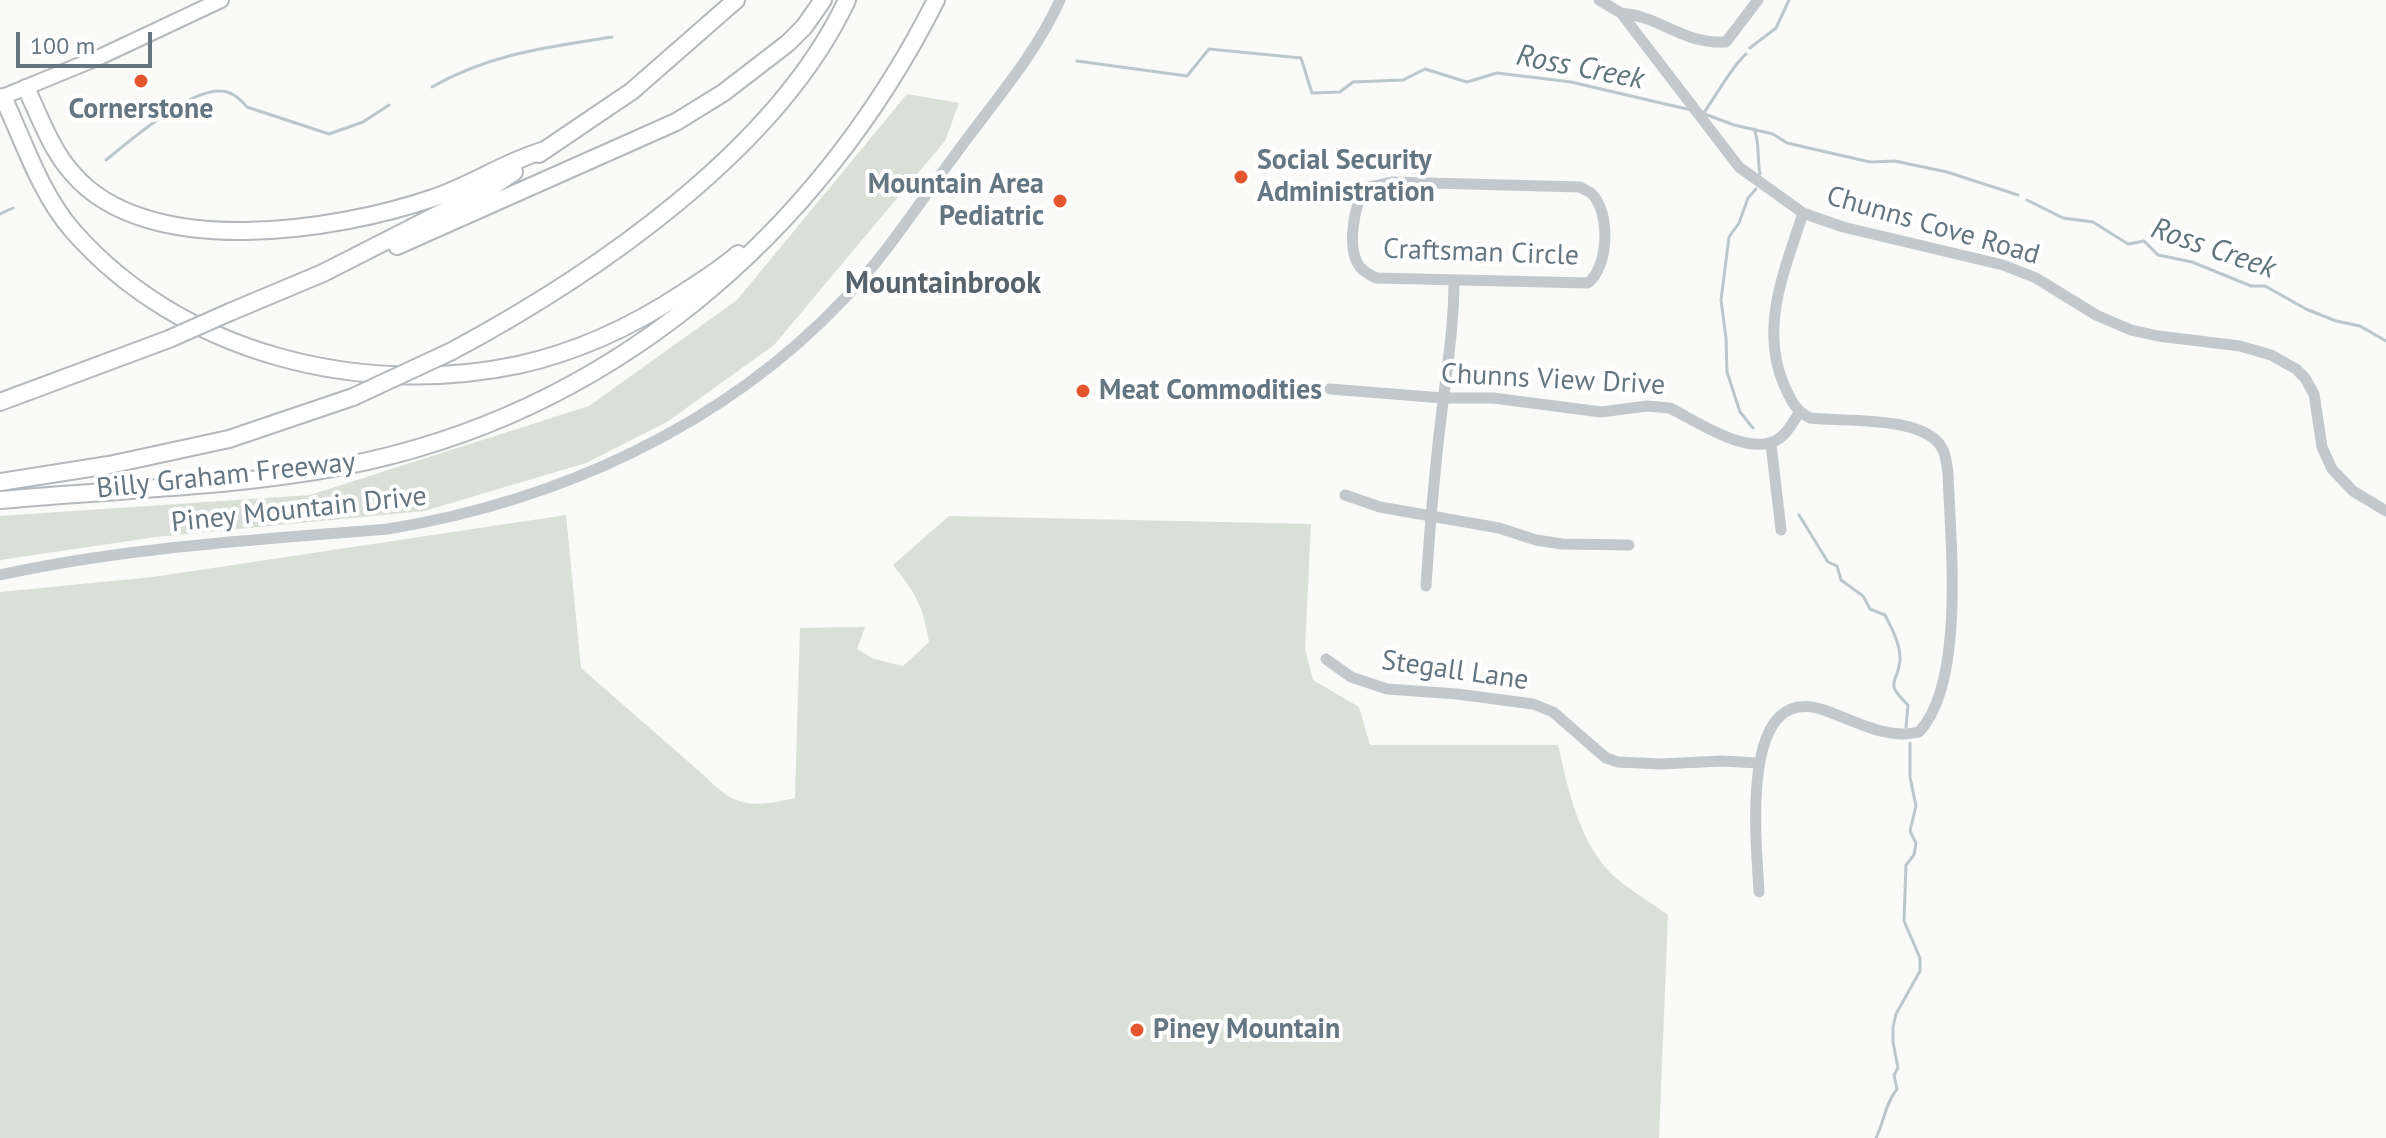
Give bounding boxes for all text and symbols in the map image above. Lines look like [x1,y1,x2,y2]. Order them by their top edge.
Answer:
scale bar [20,16,156,66]
text: 100 m [30,30,95,61]
water label: Ross Creek [1513,38,1647,98]
marker: Cornerstone [132,72,150,90]
place label: Cornerstone [69,93,213,127]
place label: Social Security Administration [1257,144,1435,210]
place label: Mountain Area Pediatric [868,168,1044,234]
marker: Social Security Administration [1232,168,1250,186]
street label: Chunns Cove Road [1823,180,2043,272]
marker: Mountain Area Pediatric [1051,192,1069,210]
water label: Ross Creek [2146,211,2280,287]
street label: Craftsman Circle [1382,233,1580,273]
district label: Mountainbrook [845,266,1041,302]
street label: Chunns View Drive [1440,357,1666,403]
place label: Meat Commodities [1099,374,1322,408]
marker: Meat Commodities [1074,382,1092,400]
street label: Billy Graham Freeway [95,446,357,506]
street label: Piney Mountain Drive [170,480,428,540]
street label: Stegall Lane [1379,644,1531,698]
place label: Piney Mountain [1153,1013,1340,1047]
marker: Piney Mountain [1128,1021,1146,1039]

